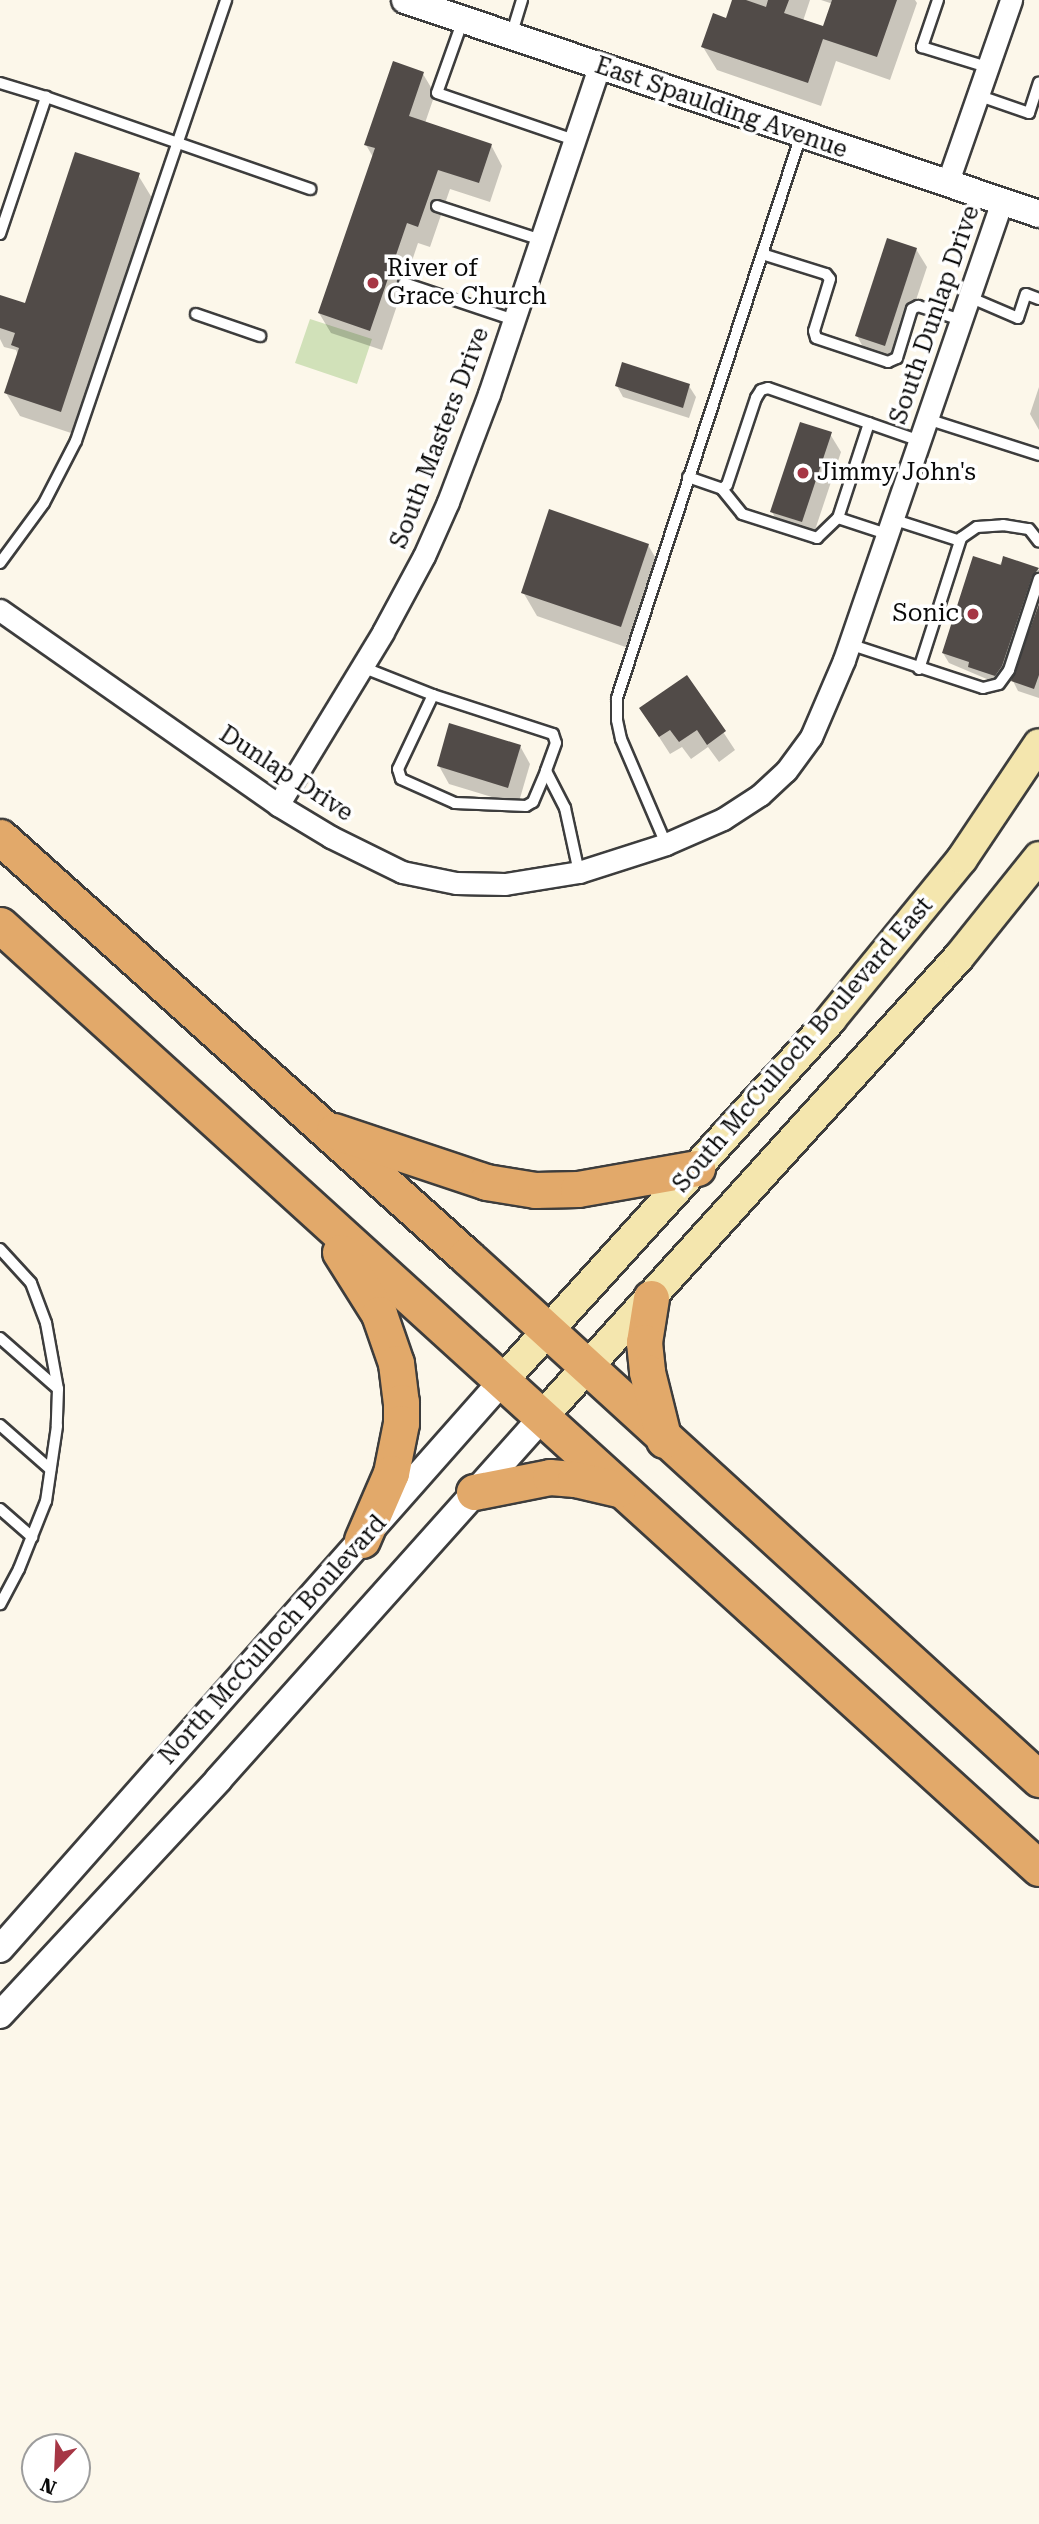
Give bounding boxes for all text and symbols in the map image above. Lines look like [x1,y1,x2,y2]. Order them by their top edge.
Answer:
street label: East Spaulding Avenue [591,51,851,165]
street label: South Dunlap Drive [884,202,986,428]
place label: River of Grace Church [387,255,547,311]
marker: River of Grace Church [365,275,381,291]
street label: South Masters Drive [385,323,495,553]
place label: Jimmy John's [817,459,976,487]
marker: Jimmy John's [795,465,811,481]
place label: Sonic [892,600,959,628]
marker: Sonic [965,606,981,622]
street label: Dunlap Drive [214,720,358,828]
street label: South McCulloch Boulevard East [667,892,939,1198]
street label: North McCulloch Boulevard [153,1509,393,1771]
north arrow [21,2433,91,2503]
text: N [37,2473,60,2499]

